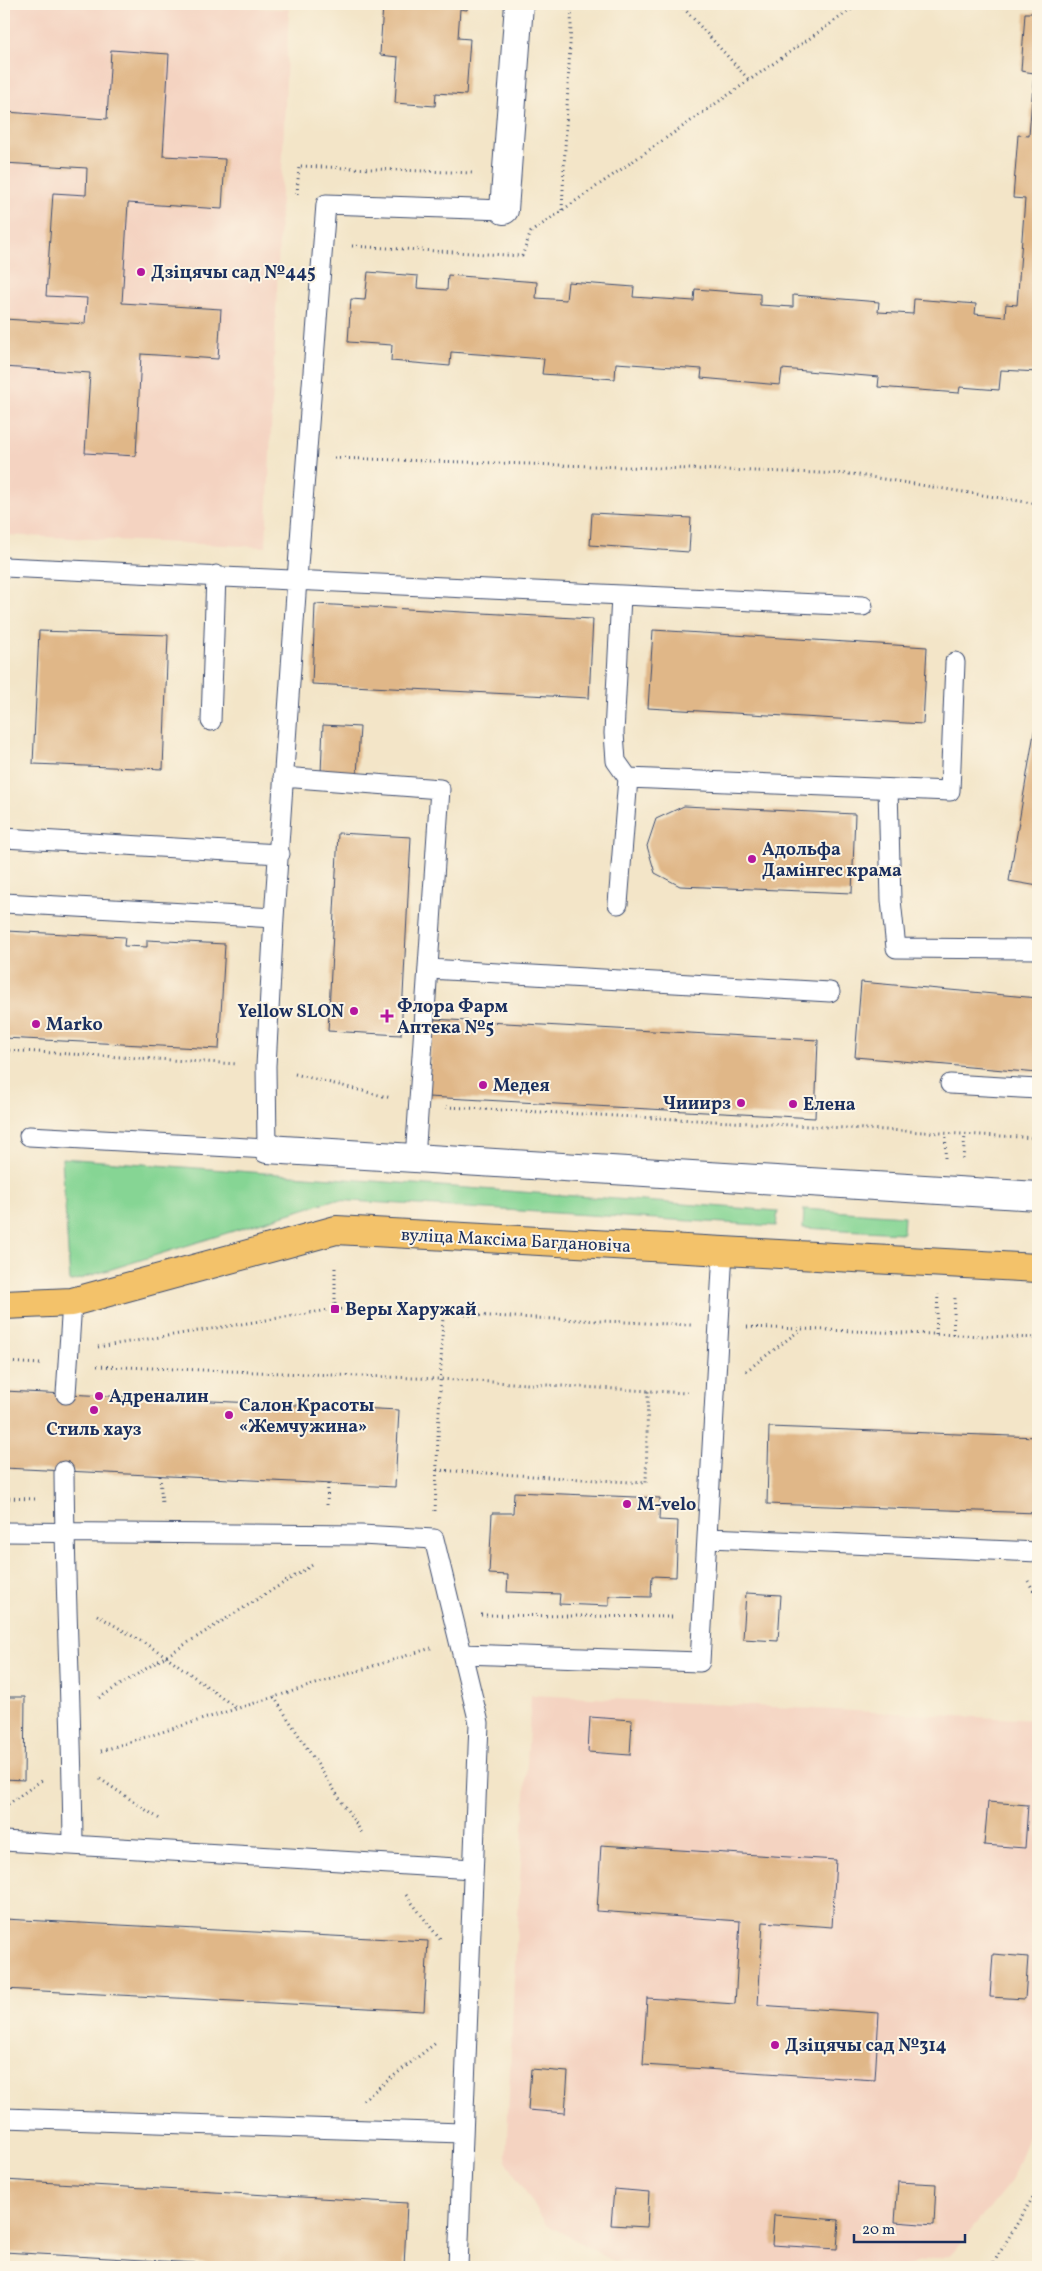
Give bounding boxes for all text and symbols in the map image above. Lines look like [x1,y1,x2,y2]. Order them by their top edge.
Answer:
place label: Дзіцячы сад №445 [151,261,316,286]
marker: Дзіцячы сад №445 [135,266,147,278]
place label: Адольфа Дамінгес крама [762,838,902,884]
marker: Адольфа Дамінгес крама [746,853,758,865]
place label: Флора Фарм Аптека №5 [397,995,508,1041]
place label: Yellow SLON [238,1000,344,1025]
marker: Yellow SLON [348,1005,360,1017]
marker: Флора Фарм Аптека №5 [381,1010,393,1022]
place label: Marko [46,1013,103,1038]
marker: Marko [30,1018,42,1030]
place label: Медея [493,1074,550,1099]
marker: Медея [477,1079,489,1091]
place label: Чииирз [663,1092,731,1117]
place label: Елена [803,1093,856,1118]
marker: Чииирз [735,1097,747,1109]
marker: Елена [787,1098,799,1110]
street label: вуліца Максіма Багдановіча [400,1223,632,1260]
place label: Веры Харужай [345,1298,477,1323]
marker: Веры Харужай [329,1303,341,1315]
place label: Адреналин [109,1385,209,1410]
marker: Адреналин [93,1390,105,1402]
place label: Салон Красоты «Жемчужина» [239,1394,374,1440]
marker: Стиль хауз [88,1404,100,1416]
marker: Салон Красоты «Жемчужина» [223,1409,235,1421]
place label: Стиль хауз [46,1418,142,1443]
place label: M-velo [637,1493,696,1518]
marker: M-velo [621,1498,633,1510]
place label: Дзіцячы сад №314 [785,2034,947,2059]
marker: Дзіцячы сад №314 [769,2039,781,2051]
scale bar [854,2211,966,2243]
text: 20 m [862,2220,895,2241]

